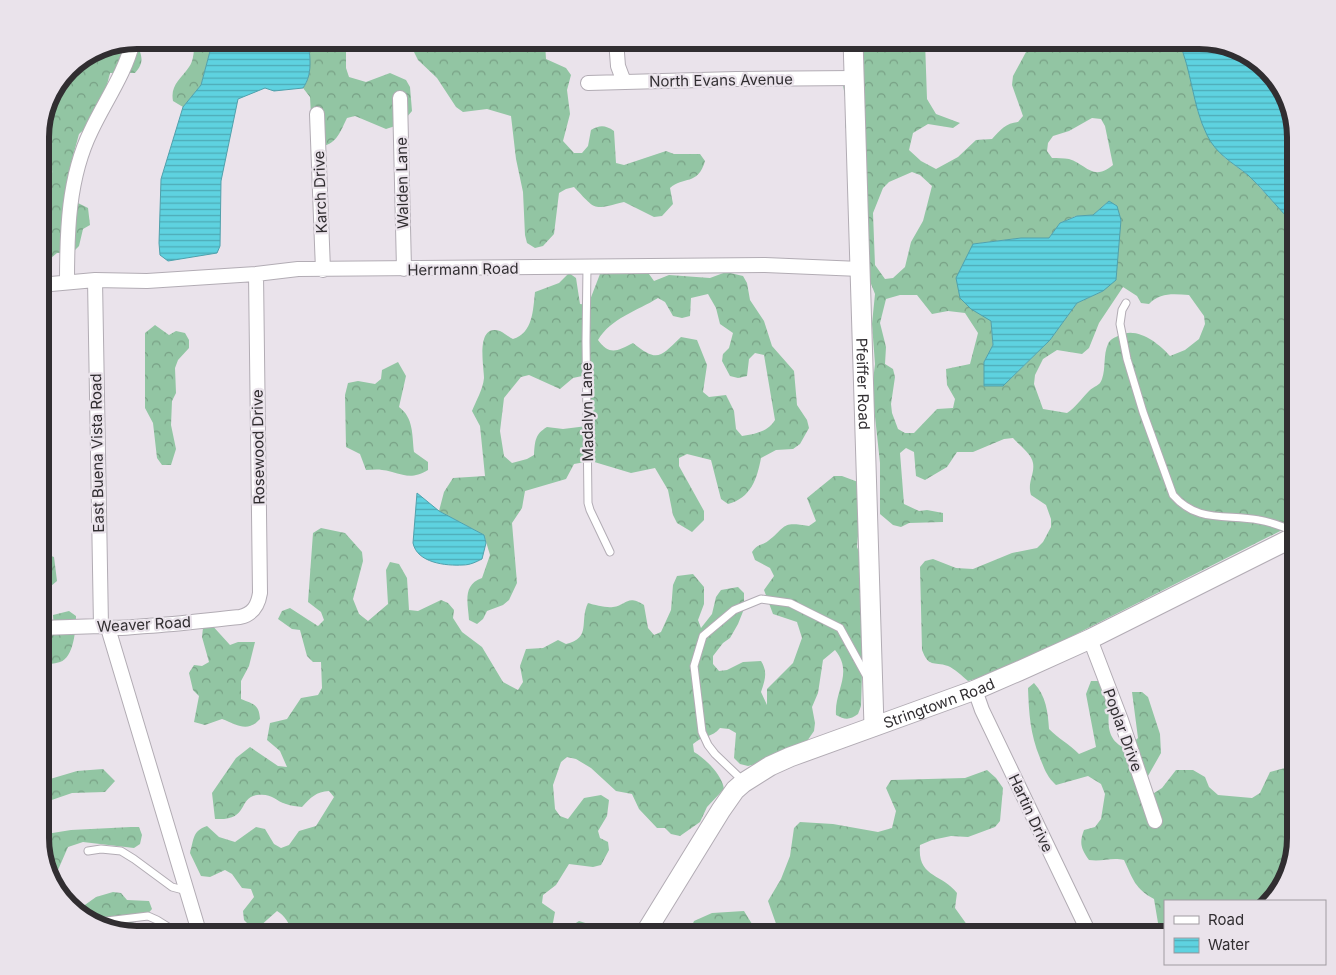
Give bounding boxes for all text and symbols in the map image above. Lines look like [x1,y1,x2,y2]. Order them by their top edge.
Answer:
street label: North Evans Avenue [649,69,793,91]
street label: Walden Lane [392,137,412,229]
street label: Karch Drive [309,150,331,234]
street label: Herrmann Road [407,259,519,279]
street label: Pfeiffer Road [853,338,874,430]
street label: Madalyn Lane [577,362,597,462]
street label: East Buena Vista Road [86,373,108,533]
street label: Rosewood Drive [247,389,269,505]
street label: Weaver Road [97,612,191,636]
street label: Stringtown Road [880,673,997,732]
street label: Poplar Drive [1099,686,1147,774]
street label: Hartin Drive [1005,771,1057,855]
legend [1164,900,1326,965]
text: Road [1208,910,1244,929]
text: Water [1208,935,1250,954]

